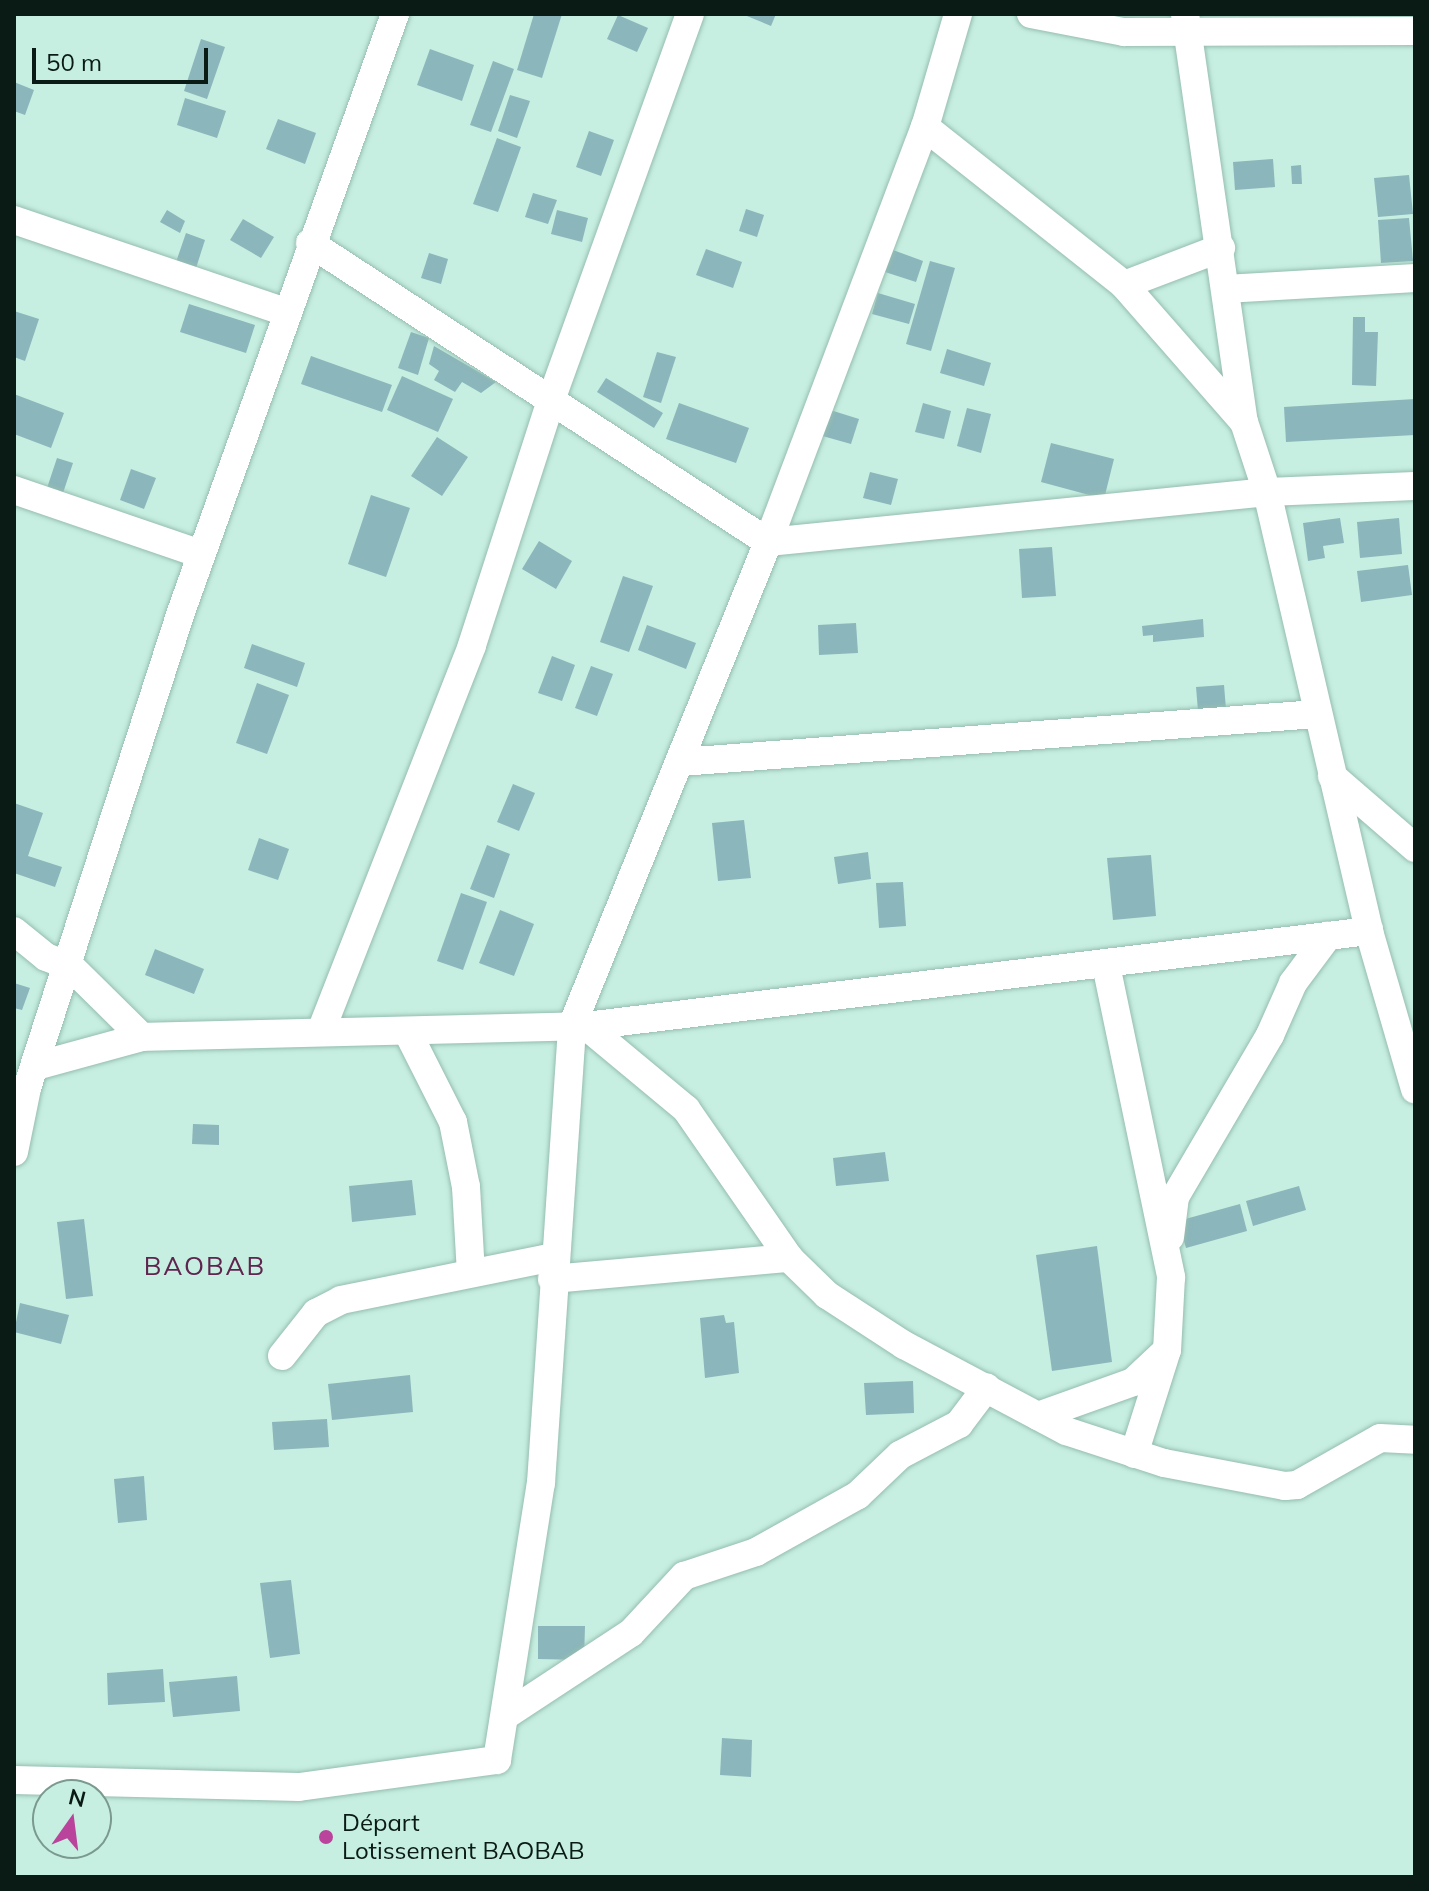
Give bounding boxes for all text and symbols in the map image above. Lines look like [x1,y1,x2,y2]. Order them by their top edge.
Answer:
scale bar [36,32,212,82]
text: 50 m [46,47,102,77]
district label: BAOBAB [144,1250,266,1282]
north arrow [32,1779,112,1859]
text: N [66,1782,89,1813]
place label: Départ Lotissement BAOBAB [342,1809,584,1865]
marker: Départ Lotissement BAOBAB [317,1828,335,1846]

